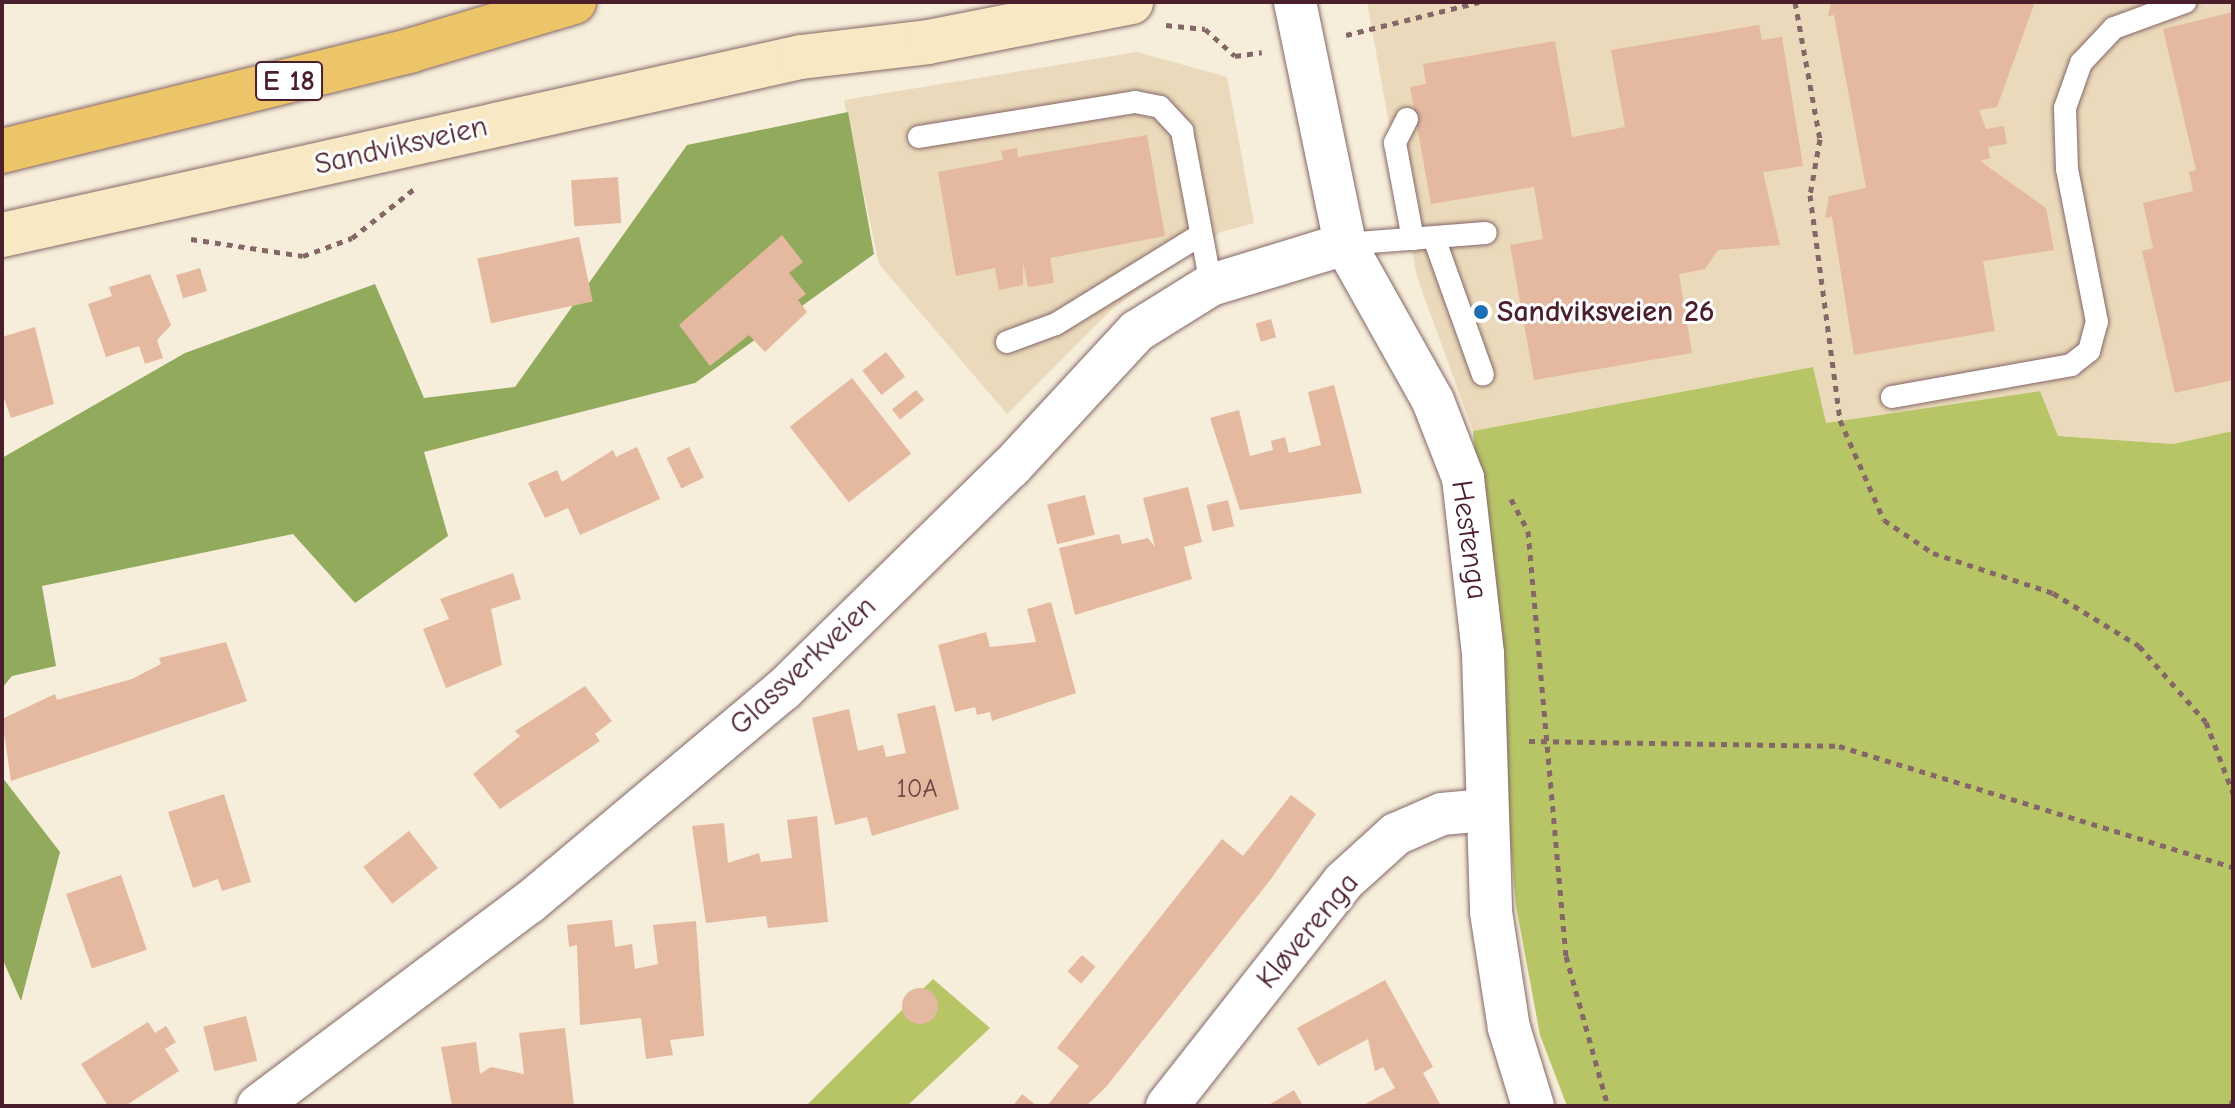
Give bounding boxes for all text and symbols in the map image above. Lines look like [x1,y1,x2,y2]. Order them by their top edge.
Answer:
road number: E 18 [255,57,323,105]
street label: Sandviksveien [311,109,491,183]
place label: Sandviksveien 26 [1497,294,1715,330]
marker: Sandviksveien 26 [1472,303,1490,321]
street label: Hestenga [1443,478,1495,602]
street label: Glassverkveien [722,589,884,743]
house number: 10A [896,774,938,806]
street label: Kløverenga [1249,866,1367,996]

